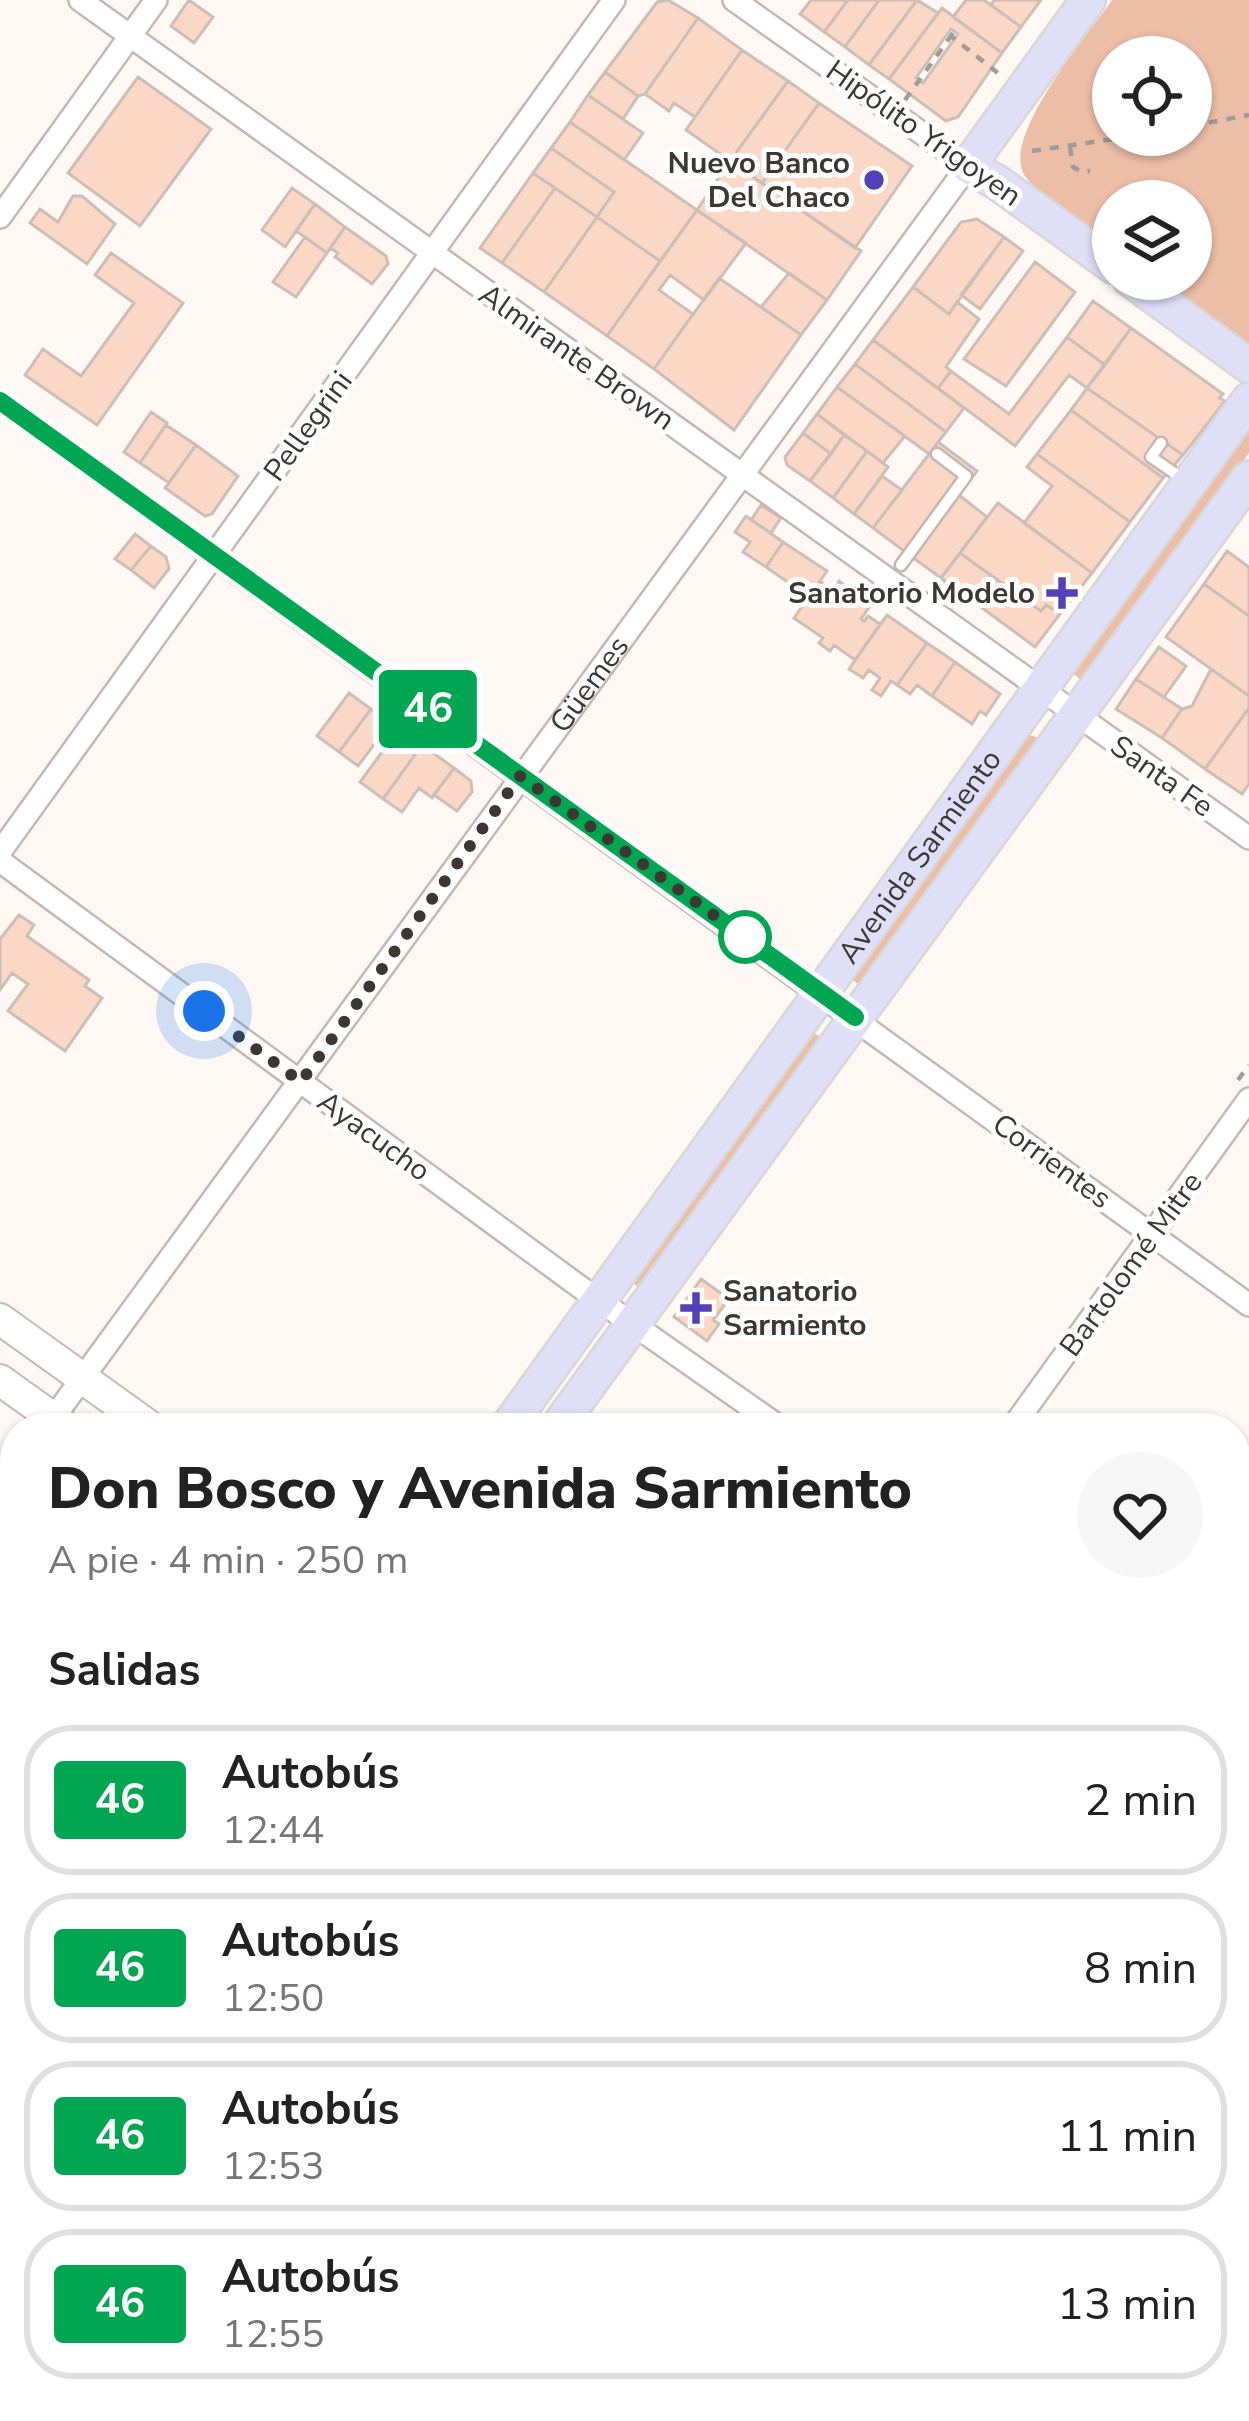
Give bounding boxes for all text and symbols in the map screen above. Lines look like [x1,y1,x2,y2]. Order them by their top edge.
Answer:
map controls [1092,36,1212,300]
button: locate [1092,36,1212,156]
street label: Hipólito Yrigoyen [818,51,1030,216]
place label: Nuevo Banco Del Chaco [668,143,850,218]
marker: Nuevo Banco Del Chaco [861,167,887,193]
button: layers [1092,180,1212,300]
street label: Almirante Brown [471,275,683,440]
street label: Pellegrini [254,363,362,490]
place label: Sanatorio Modelo [788,573,1035,614]
marker: Sanatorio Modelo [1046,577,1078,609]
street label: Güemes [541,628,639,741]
line badge: 46 [374,670,482,748]
text: 46 [403,680,453,737]
street label: Santa Fe [1102,726,1222,827]
street label: Avenida Sarmiento [829,741,1011,972]
unlabelled marker [720,912,770,962]
your location [174,981,234,1041]
street label: Ayacucho [309,1081,439,1191]
street label: Corrientes [984,1104,1120,1219]
street label: Bartolomé Mitre [1050,1164,1212,1365]
place label: Sanatorio Sarmiento [723,1271,867,1346]
marker: Sanatorio Sarmiento [680,1292,712,1324]
text: Don Bosco y Avenida Sarmiento [48,1450,912,1528]
button: heart [1077,1452,1203,1578]
text: A pie · 4 min · 250 m [48,1534,408,1587]
text: Salidas [48,1640,200,1701]
text: Autobús [222,1743,400,1804]
text: 2 min [1084,1770,1197,1831]
text: 46 [95,1771,145,1828]
text: 12:44 [222,1804,325,1857]
text: Autobús [222,1911,400,1972]
text: 8 min [1084,1938,1197,1999]
text: 46 [95,1939,145,1996]
text: 12:50 [222,1972,325,2025]
text: Autobús [222,2079,400,2140]
text: 11 min [1057,2106,1197,2167]
text: 46 [95,2107,145,2164]
text: 12:53 [222,2140,325,2193]
text: Autobús [222,2247,400,2308]
text: 13 min [1057,2274,1197,2335]
text: 46 [95,2275,145,2332]
text: 12:55 [222,2308,325,2361]

